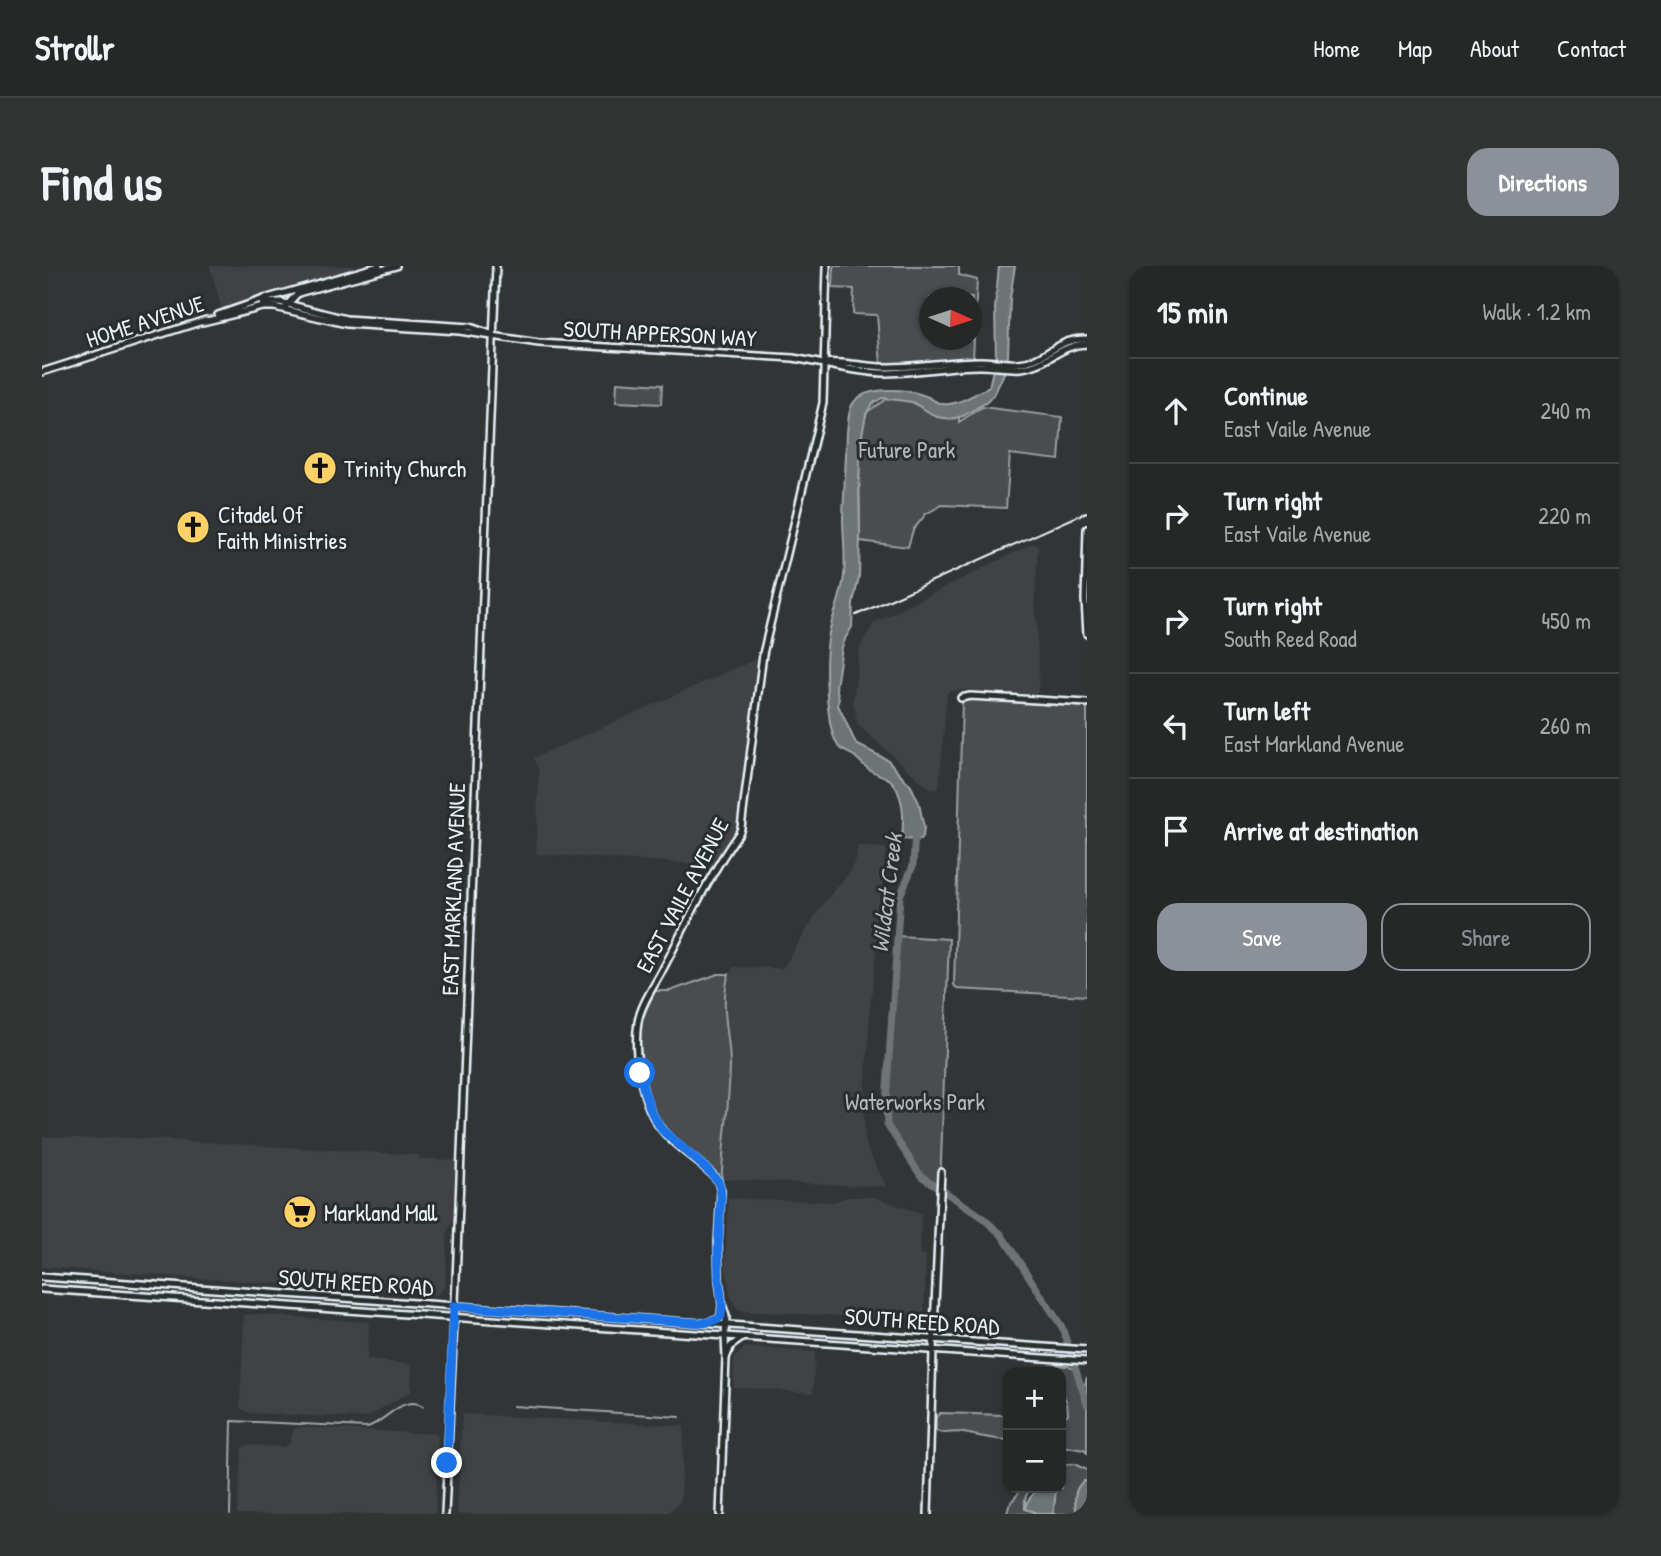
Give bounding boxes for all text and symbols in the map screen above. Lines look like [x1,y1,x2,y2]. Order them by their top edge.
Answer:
text: Strollr [35,26,114,70]
text: Home [1313,32,1360,64]
text: Map [1398,32,1432,64]
text: About [1470,32,1519,64]
text: Contact [1557,32,1626,64]
button: Directions [1467,148,1619,216]
text: Find us [42,149,162,215]
street label: HOME AVENUE [82,287,208,355]
north arrow [919,287,982,350]
text: 15 min [1157,292,1228,332]
text: Walk · 1.2 km [1482,296,1591,327]
street label: SOUTH APPERSON WAY [563,312,757,354]
text: Continue [1224,378,1308,413]
icon: ahead [1157,392,1195,430]
text: 240 m [1540,395,1591,426]
text: East Vaile Avenue [1224,413,1371,444]
park label: Future Park [858,434,956,465]
church icon: Trinity Church [301,449,339,487]
place label: Trinity Church [344,453,466,484]
text: Turn right [1224,483,1322,518]
icon: right [1157,497,1195,535]
place label: Citadel Of Faith Ministries [217,499,347,556]
text: 220 m [1538,500,1591,531]
church icon: Citadel Of Faith Ministries [174,508,212,546]
text: East Vaile Avenue [1224,518,1371,549]
text: Turn right [1224,588,1322,623]
icon: right [1157,602,1195,640]
text: 450 m [1541,605,1591,636]
text: South Reed Road [1224,623,1357,654]
text: Turn left [1224,693,1310,728]
icon: left [1157,707,1195,745]
text: 260 m [1540,710,1591,741]
text: East Markland Avenue [1224,728,1404,759]
street label: EAST MARKLAND AVENUE [434,782,472,996]
street label: EAST VAILE AVENUE [628,812,736,978]
icon: arrive [1157,812,1195,850]
text: Arrive at destination [1224,813,1419,848]
water label: Wildcat Creek [863,830,909,954]
button: Save [1157,903,1367,971]
button: Share [1381,903,1591,971]
route start [624,1057,655,1088]
park label: Waterworks Park [845,1086,985,1117]
supermarket icon: Markland Mall [281,1193,319,1231]
place label: Markland Mall [324,1197,439,1228]
street label: SOUTH REED ROAD [278,1261,435,1303]
street label: SOUTH REED ROAD [844,1300,1001,1342]
map controls [1003,1367,1066,1493]
button: + [1003,1367,1066,1430]
button: − [1003,1430,1066,1493]
route end [431,1447,462,1478]

